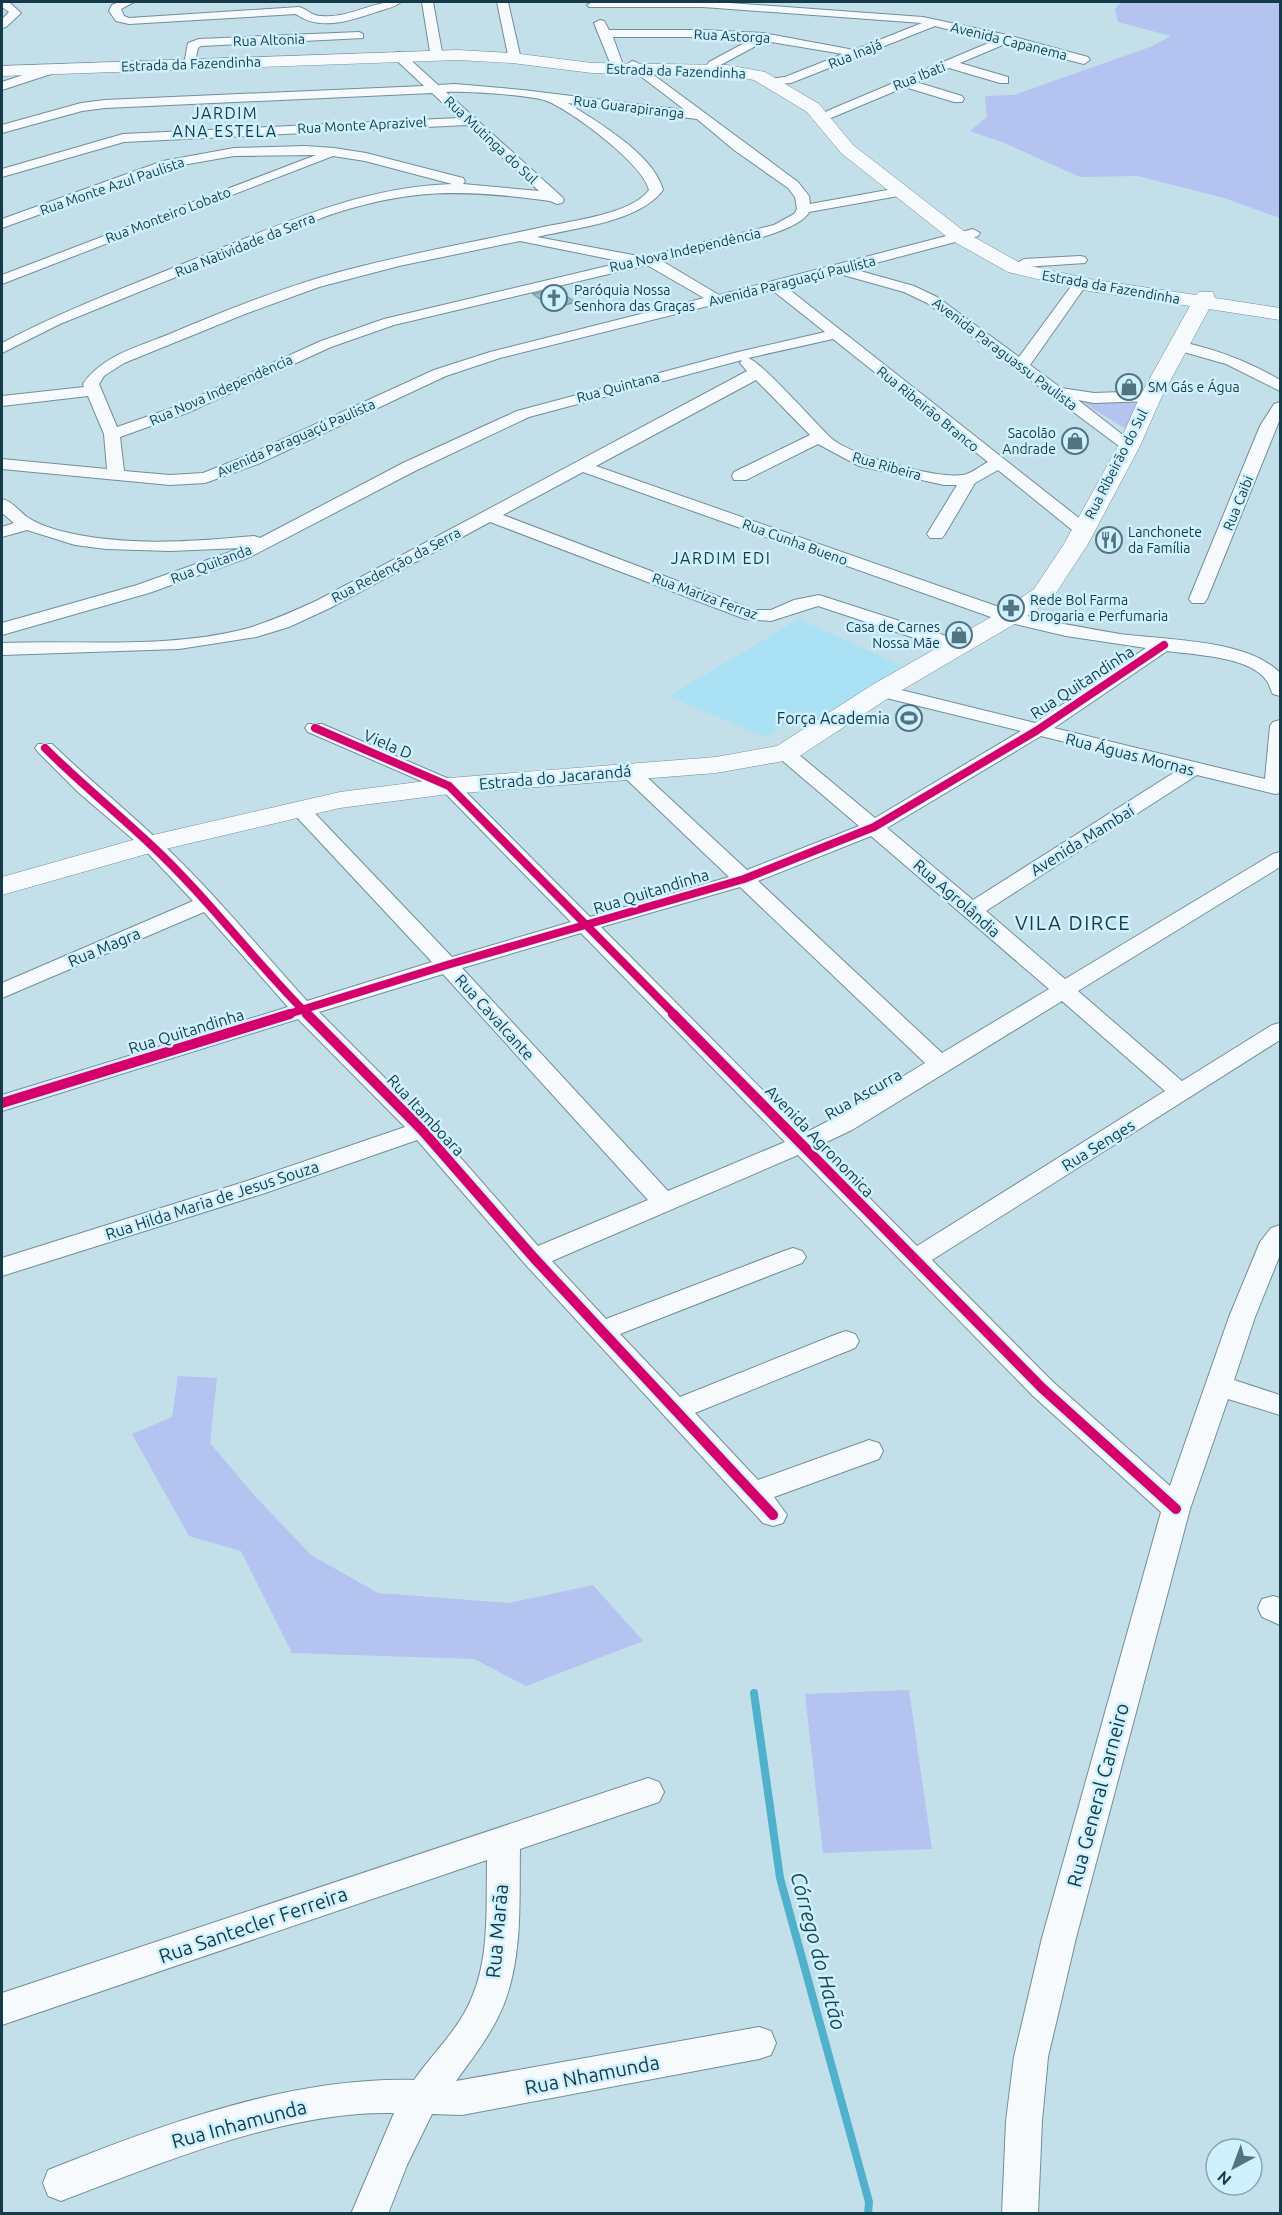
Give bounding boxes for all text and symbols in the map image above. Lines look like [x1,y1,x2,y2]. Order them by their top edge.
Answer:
street label: Avenida Capanema [949,19,1069,63]
street label: Rua Astorga [693,26,771,46]
street label: Rua Altonia [233,31,305,49]
street label: Rua Inajá [826,36,884,72]
street label: Estrada da Fazendinha [121,54,261,74]
street label: Rua Ibati [891,58,947,94]
street label: Estrada da Fazendinha [606,61,746,81]
street label: Rua Guarapiranga [573,92,685,122]
street label: Rua Mutinga do Sul [441,93,541,187]
district label: JARDIM ANA ESTELA [172,104,278,140]
street label: Rua Monte Aprazivel [297,114,427,136]
street label: Rua Monte Azul Paulista [38,154,186,218]
street label: Rua Monteiro Lobato [103,184,233,246]
street label: Rua Natividade da Serra [173,210,317,280]
street label: Rua Nova Independência [608,225,762,275]
street label: Avenida Paraguaçú Paulista [707,252,877,310]
street label: Estrada da Fazendinha [1041,267,1181,307]
place label: Paróquia Nossa Senhora das Graças [574,282,695,314]
church icon: Paróquia Nossa Senhora das Graças [539,283,569,313]
street label: Avenida Paraguassu Paulista [929,294,1081,414]
street label: Rua Nova Independência [147,351,295,429]
street label: Rua Ribeirão Branco [874,363,982,455]
street label: Rua Quintana [575,368,661,406]
shop icon: SM Gás e Água [1114,372,1144,402]
place label: SM Gás e Água [1148,378,1240,395]
street label: Avenida Paraguaçú Paulista [214,396,378,480]
street label: Rua Ribeirão do Sul [1081,406,1151,522]
place label: Sacolão Andrade [1002,425,1056,457]
shop icon: Sacolão Andrade [1060,426,1090,456]
street label: Rua Ribeira [851,449,923,483]
street label: Rua Caibi [1220,473,1256,533]
street label: Rua Cunha Bueno [740,516,850,568]
street label: Rua Redenção da Serra [329,524,463,606]
place label: Lanchonete da Família [1128,524,1202,556]
restaurant icon: Lanchonete da Família [1094,525,1124,555]
street label: Rua Quitanda [168,541,254,587]
district label: JARDIM EDI [671,549,771,567]
street label: Rua Mariza Ferraz [650,569,760,623]
place label: Rede Bol Farma Drogaria e Perfumaria [1030,592,1168,624]
pharmacy icon: Rede Bol Farma Drogaria e Perfumaria [996,593,1026,623]
place label: Casa de Carnes Nossa Mãe [846,619,940,651]
shop icon: Casa de Carnes Nossa Mãe [944,620,974,650]
street label: Rua Quitandinha [1027,642,1137,722]
sports icon: Força Academia [894,703,924,733]
place label: Força Academia [777,709,890,727]
street label: Viela D [361,726,415,762]
street label: Rua Águas Mornas [1064,727,1197,779]
street label: Estrada do Jacarandá [478,761,632,793]
street label: Avenida Mambaí [1027,800,1138,879]
street label: Rua Agrolândia [910,855,1004,941]
street label: Rua Quitandinha [591,865,711,917]
district label: VILA DIRCE [1015,911,1131,934]
street label: Rua Magra [65,924,143,970]
street label: Rua Cavalcante [452,970,538,1064]
street label: Rua Quitandinha [126,1005,246,1057]
street label: Rua Ascurra [821,1065,905,1123]
street label: Rua Itamboara [384,1071,468,1159]
street label: Avenida Agronomica [762,1082,878,1200]
street label: Rua Senges [1058,1116,1138,1174]
street label: Rua Hilda Maria de Jesus Souza [103,1157,321,1243]
street label: Rua General Carneiro [1062,1700,1133,1890]
water label: Córrego do Hatão [786,1869,852,2032]
street label: Rua Santecler Ferreira [156,1881,350,1968]
street label: Rua Marãa [481,1883,512,1979]
street label: Rua Nhamunda [523,2050,661,2099]
street label: Rua Inhamunda [169,2094,309,2153]
north arrow [1204,2137,1264,2197]
text: N [1214,2168,1235,2189]

